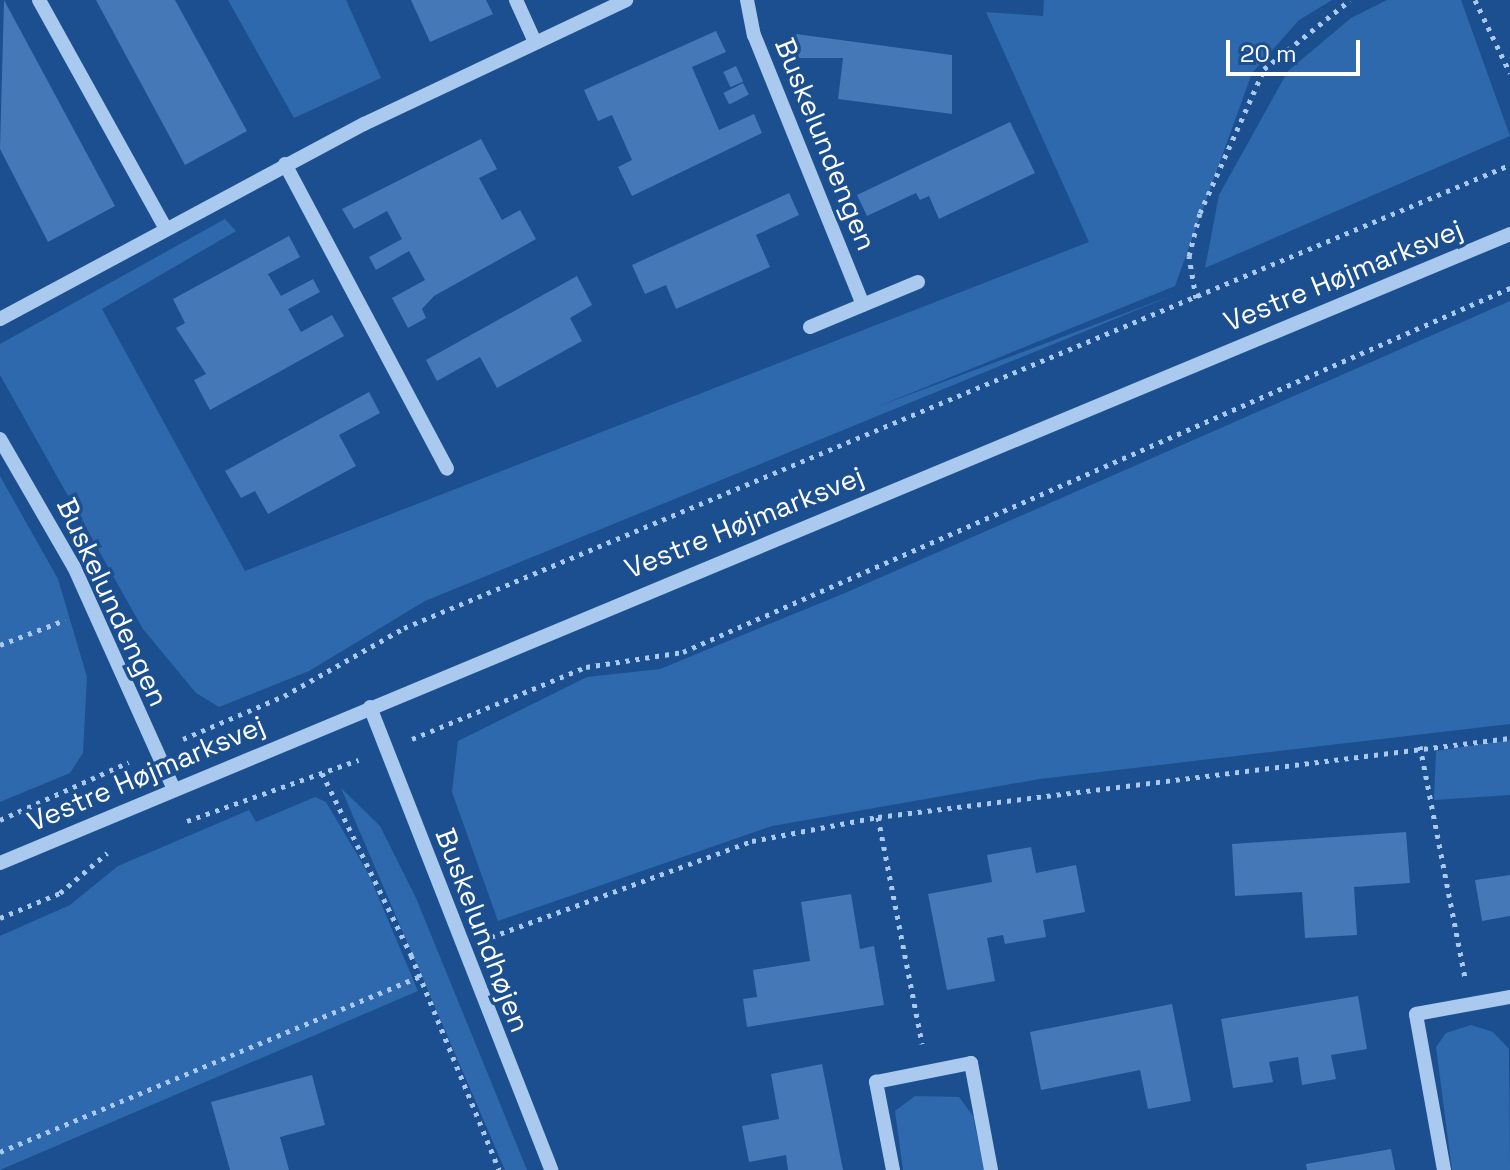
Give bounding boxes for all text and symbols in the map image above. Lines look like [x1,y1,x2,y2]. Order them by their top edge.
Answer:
scale bar [1230,24,1364,74]
street label: Buskelundengen [768,33,884,255]
text: 20 m [1240,38,1297,69]
street label: Vestre Højmarksvej [1219,212,1467,338]
street label: Vestre Højmarksvej [620,459,868,585]
street label: Buskelundengen [50,493,176,711]
street label: Vestre Højmarksvej [22,708,270,838]
street label: Buskelundhøjen [429,823,537,1037]

